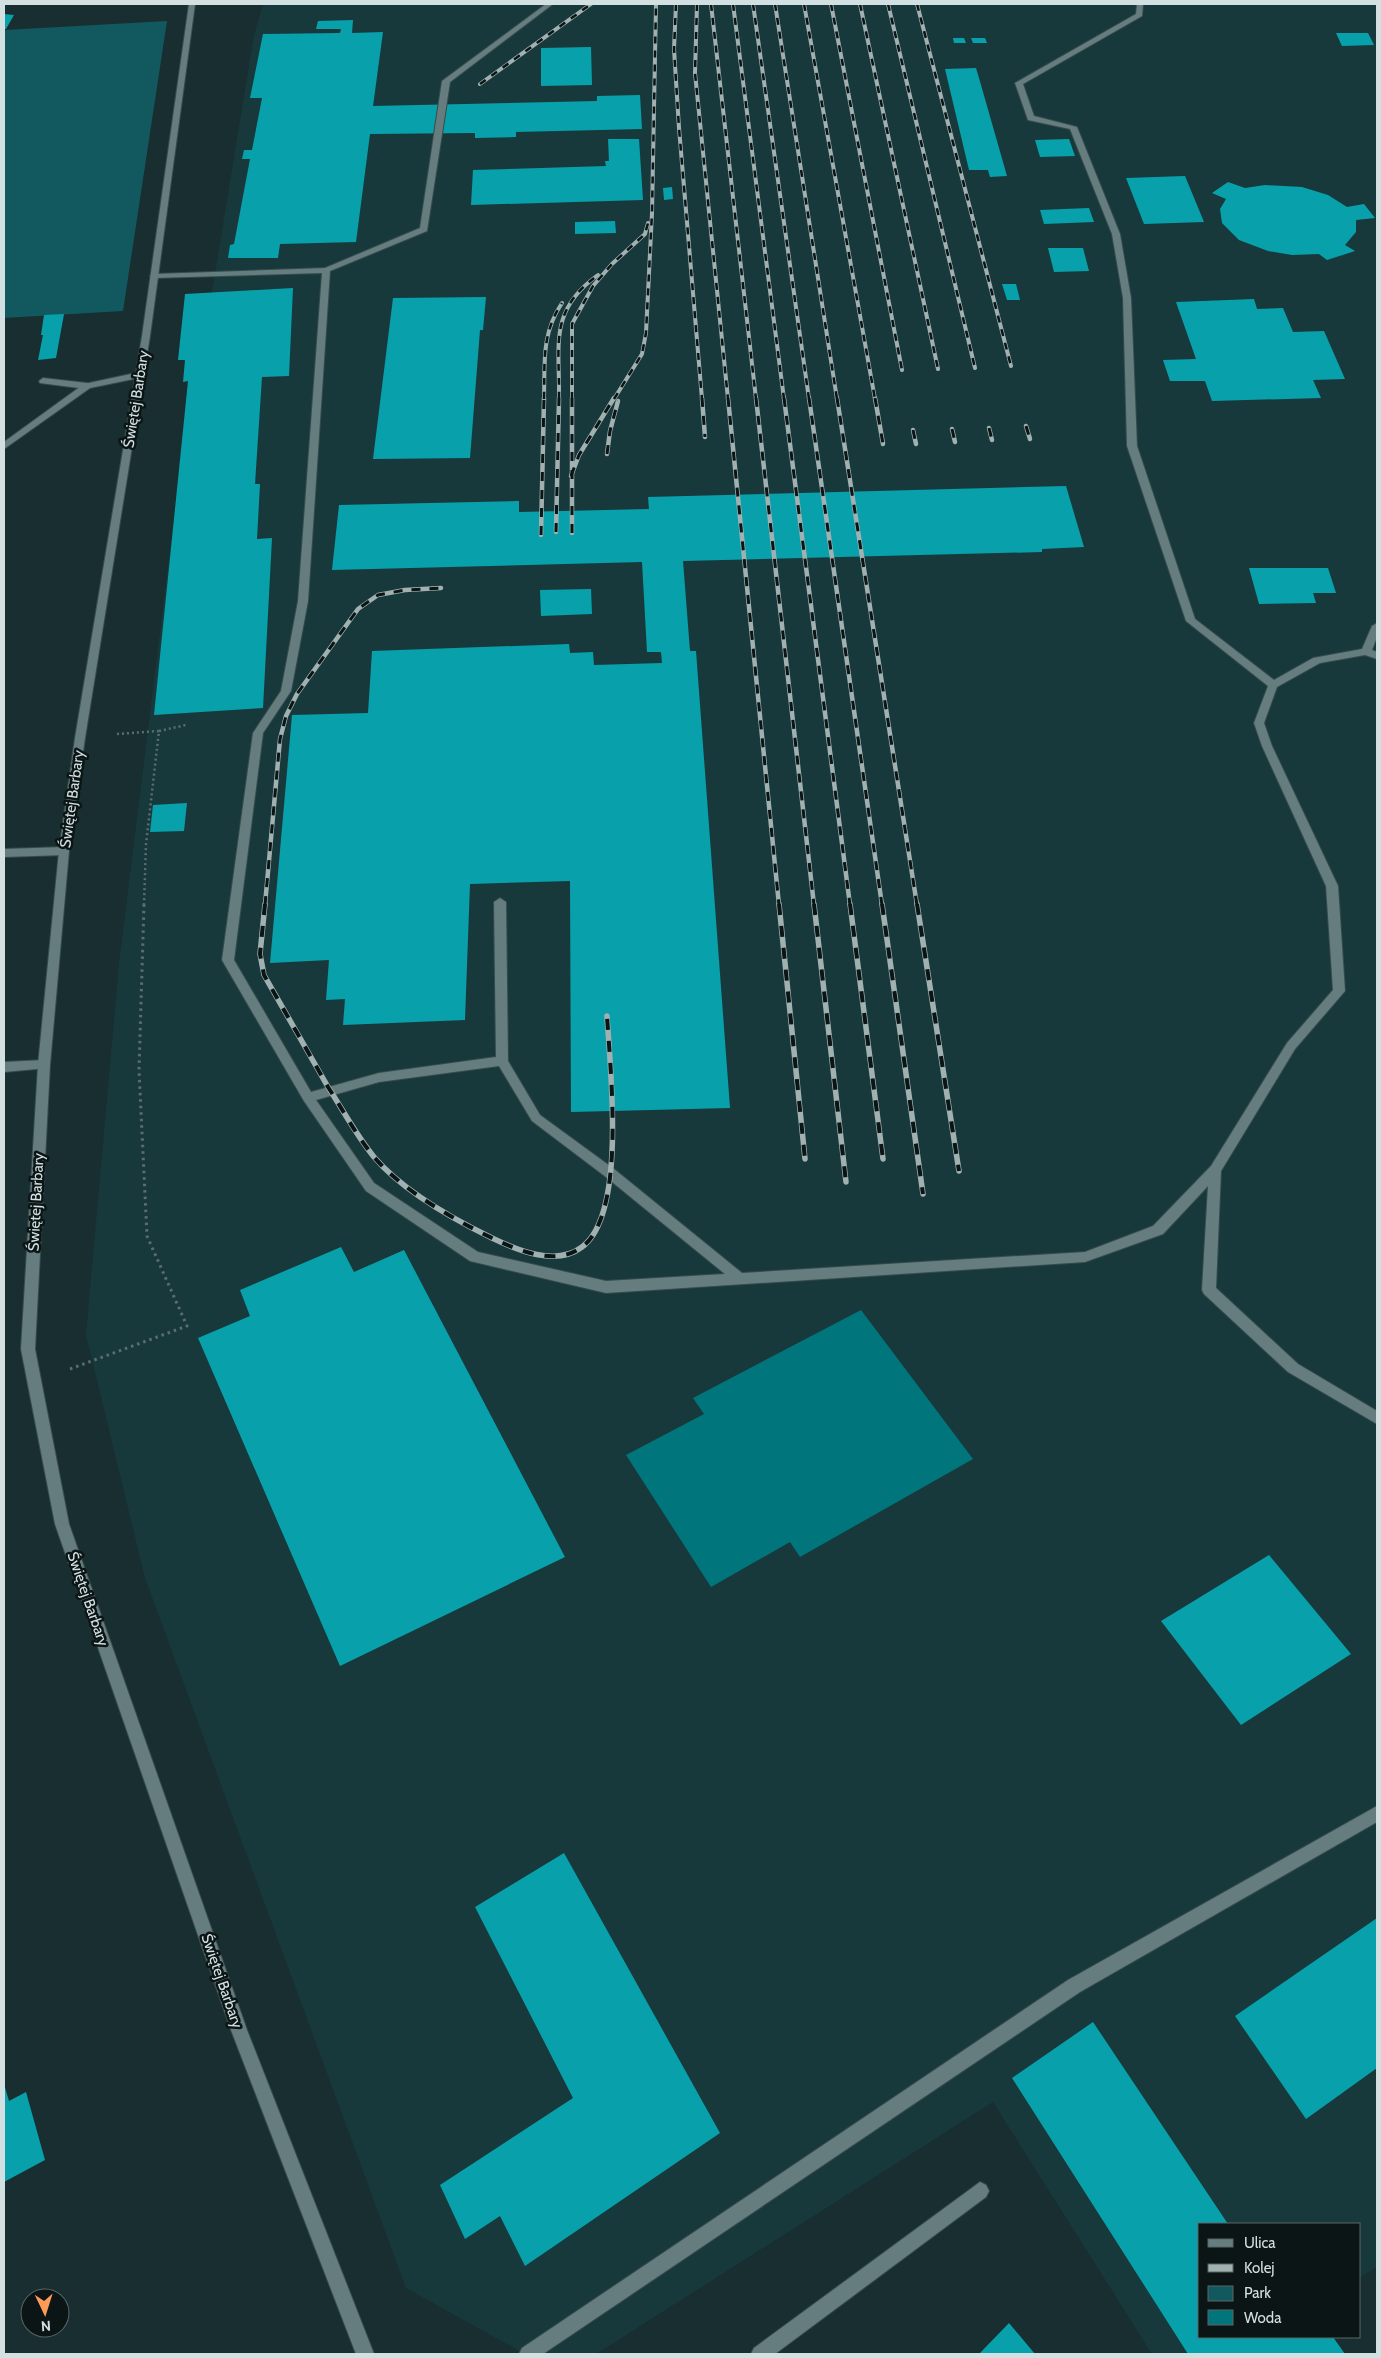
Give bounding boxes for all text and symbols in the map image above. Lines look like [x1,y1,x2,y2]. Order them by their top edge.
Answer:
street label: Świętej Barbary [118,348,153,449]
street label: Świętej Barbary [55,748,88,849]
street label: Świętej Barbary [23,1152,48,1252]
street label: Świętej Barbary [63,1549,114,1649]
street label: Świętej Barbary [197,1931,248,2031]
legend [1198,2223,1361,2338]
text: Ulica [1244,2234,1276,2252]
text: Kolej [1244,2259,1275,2277]
text: Park [1244,2284,1271,2302]
north arrow [20,2288,70,2338]
text: Woda [1244,2309,1282,2327]
text: N [40,2317,51,2335]

